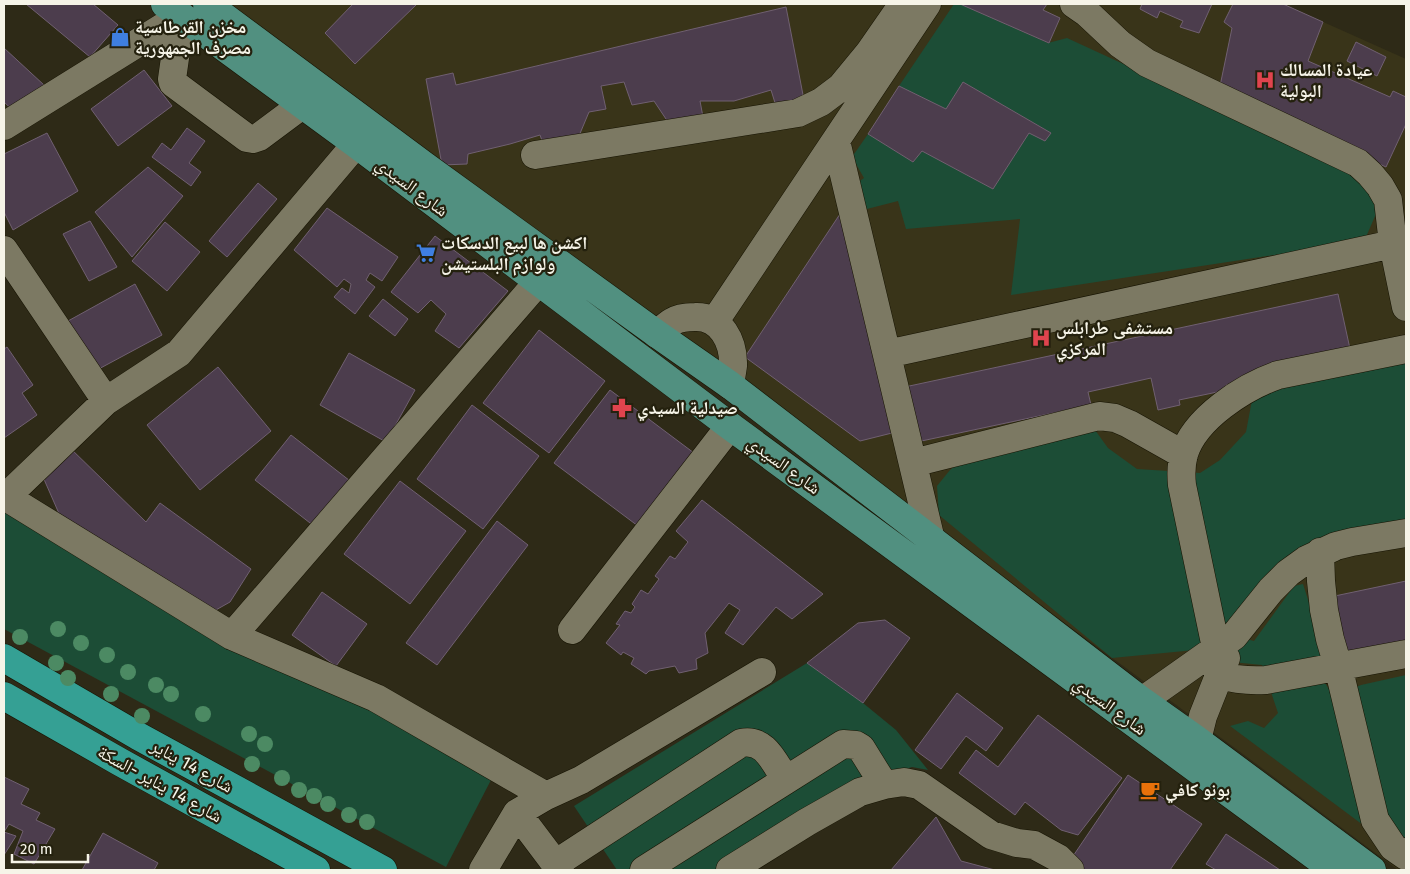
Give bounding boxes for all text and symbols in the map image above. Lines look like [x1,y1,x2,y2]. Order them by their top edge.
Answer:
place label: مخزن القرطاسية مصرف الجمهورية [135,16,251,59]
shop icon: مخزن القرطاسية مصرف الجمهورية [109,26,131,48]
place label: عيادة المسالك البولية [1280,59,1372,102]
hospital icon: عيادة المسالك البولية [1254,69,1276,91]
street label: شارع السيدي [369,153,453,224]
place label: اكشن ها لبيع الدسكات ولوازم البلستيشن [441,232,587,276]
supermarket icon: اكشن ها لبيع الدسكات ولوازم البلستيشن [415,242,437,264]
place label: مستشفى طرابلس المركزي [1056,317,1173,363]
hospital icon: مستشفى طرابلس المركزي [1030,327,1052,349]
pharmacy icon: صيدلية السيدي [611,397,633,419]
place label: صيدلية السيدي [637,397,738,422]
street label: شارع السيدي [741,431,825,502]
street label: شارع السيدي [1067,672,1151,743]
street label: شارع 14 يناير [146,734,237,798]
street label: شارع 14 يناير -السكة [94,741,226,827]
cafe icon: بونو كافي [1139,779,1161,801]
place label: بونو كافي [1165,779,1230,804]
scale bar [12,832,89,864]
text: 20 m [20,840,53,858]

